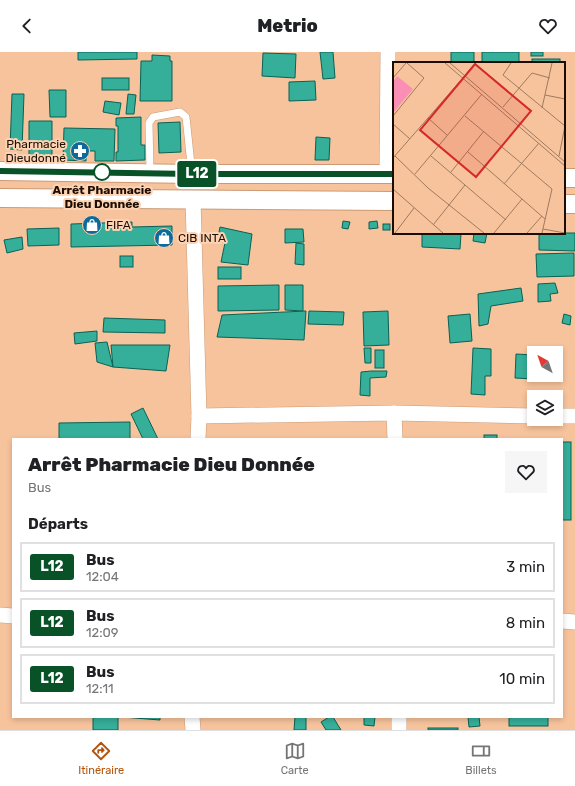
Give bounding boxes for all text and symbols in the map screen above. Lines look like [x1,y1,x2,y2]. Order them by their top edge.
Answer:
icon: back [16,15,38,37]
text: Metrio [257,15,318,37]
icon: heart [537,15,559,37]
inset map [393,62,565,234]
place label: Pharmacie Dieudonné [6,137,66,165]
pharmacy icon: Pharmacie Dieudonné [69,140,91,162]
line badge: L12 [174,161,220,187]
marker: Arrêt Pharmacie Dieu Donnée [93,163,111,181]
text: L12 [185,165,209,182]
place label: Arrêt Pharmacie Dieu Donnée [53,183,151,211]
shop icon: FIFA [81,214,103,236]
place label: FIFA [106,218,131,232]
shop icon: CIB INTA [153,227,175,249]
place label: CIB INTA [178,231,226,245]
north arrow [527,346,563,382]
map controls [527,346,563,426]
button: layers [527,390,563,426]
button: heart [505,451,547,493]
text: Arrêt Pharmacie Dieu Donnée [28,453,315,476]
text: Bus [28,480,51,495]
text: Départs [28,515,88,533]
text: Bus [86,551,114,569]
text: L12 [40,558,64,575]
text: 3 min [506,558,545,576]
text: 12:04 [86,569,119,584]
text: Bus [86,607,114,625]
text: L12 [40,614,64,631]
text: 8 min [506,614,545,632]
text: 12:09 [86,625,119,640]
text: Bus [86,663,114,681]
text: L12 [40,670,64,687]
text: 10 min [499,670,545,688]
text: 12:11 [86,681,114,696]
tab: Itinéraire [78,740,124,777]
tab: Carte [281,740,309,777]
tab: Billets [465,740,497,777]

